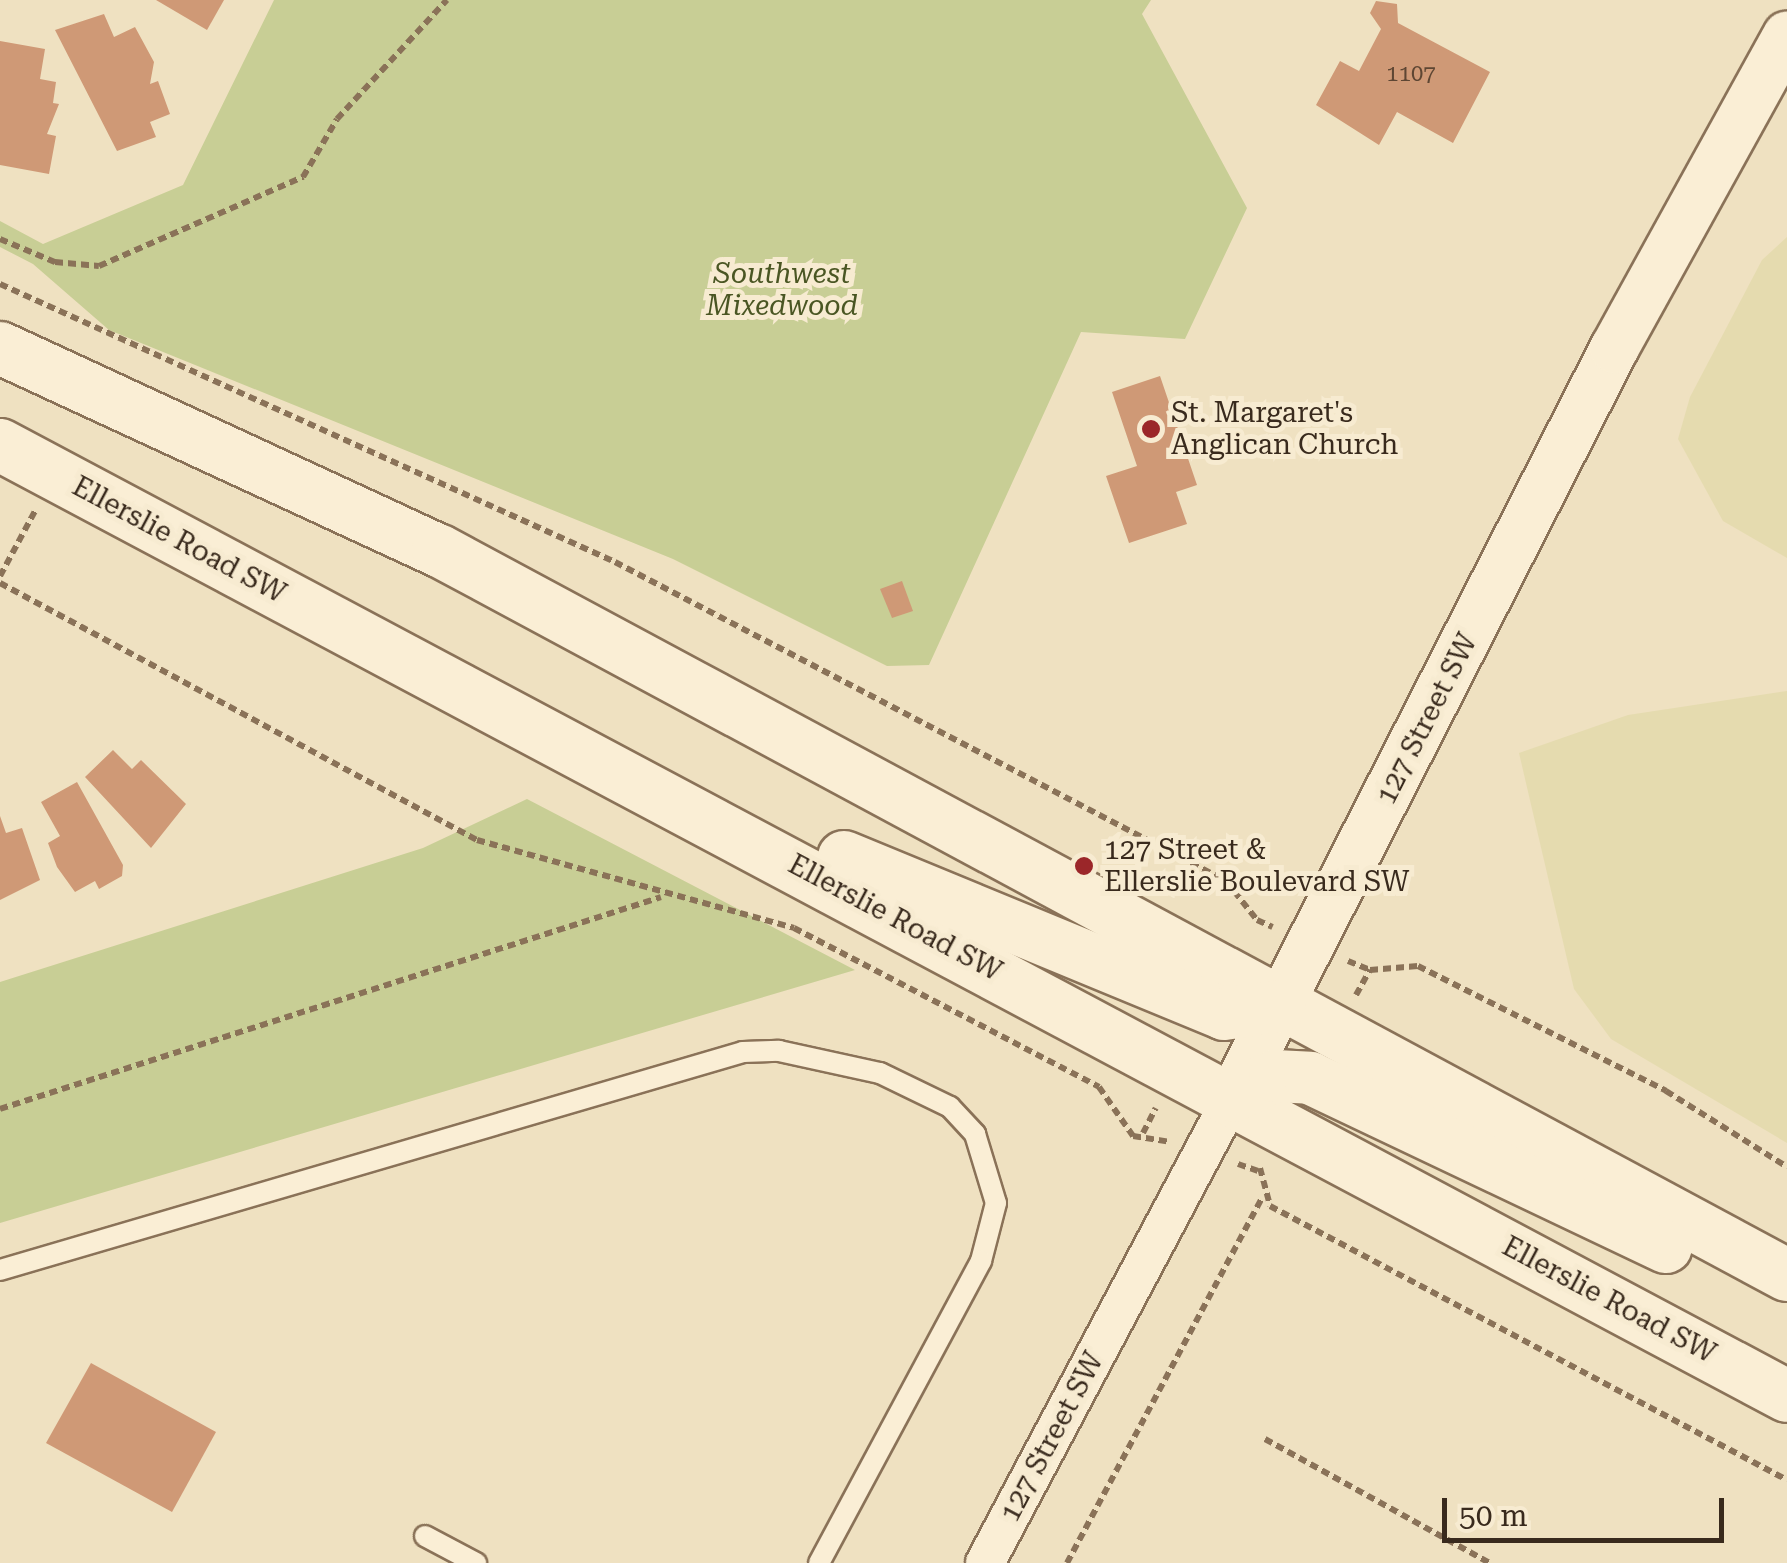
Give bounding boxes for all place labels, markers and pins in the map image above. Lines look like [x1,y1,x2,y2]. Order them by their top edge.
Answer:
place label: St. Margaret's Anglican Church [1171,396,1398,462]
marker: St. Margaret's Anglican Church [1140,418,1162,440]
place label: 127 Street & Ellerslie Boulevard SW [1104,833,1409,899]
marker: 127 Street & Ellerslie Boulevard SW [1073,855,1095,877]

